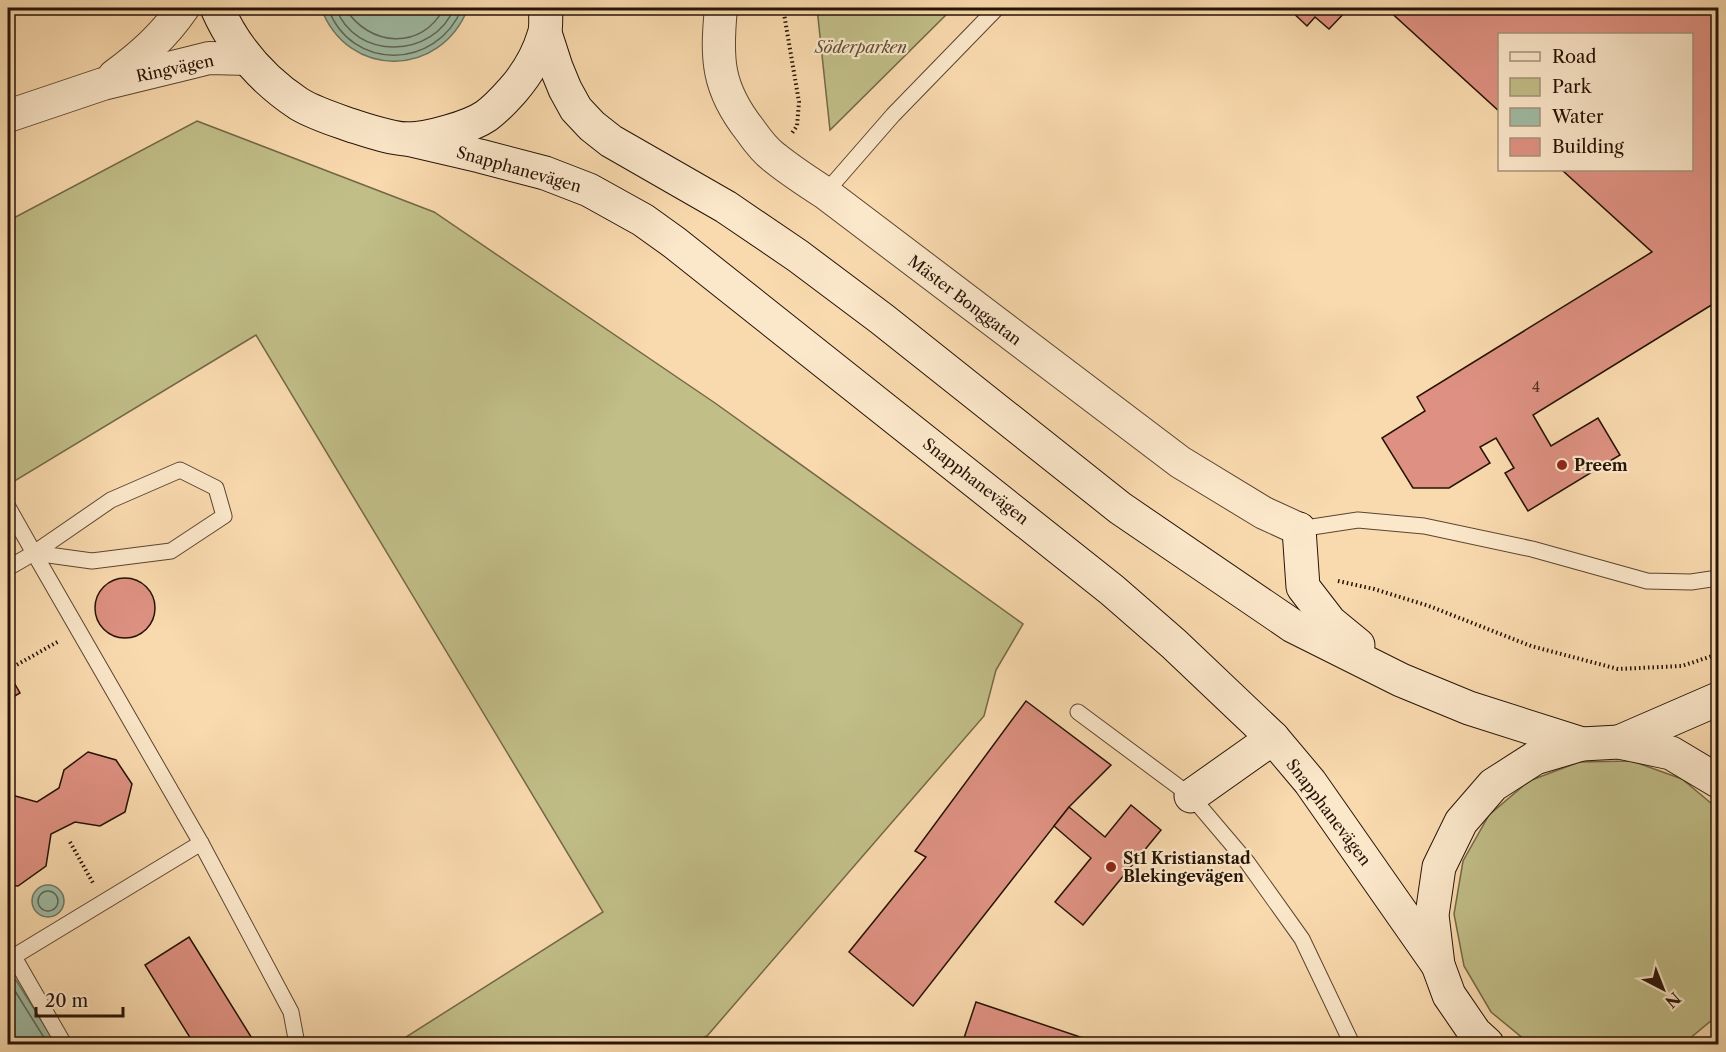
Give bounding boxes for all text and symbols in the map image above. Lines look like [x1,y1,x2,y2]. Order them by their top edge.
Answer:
legend [1498,33,1693,171]
park label: Söderparken [814,37,907,57]
text: Road [1552,46,1597,68]
street label: Ringvägen [134,50,216,86]
text: Park [1552,76,1593,98]
text: Water [1551,106,1604,128]
text: Building [1552,136,1624,158]
street label: Snapphanevägen [454,142,584,196]
street label: Mäster Bonggatan [904,251,1026,349]
house number: 4 [1532,378,1540,396]
street label: Snapphanevägen [919,433,1033,529]
place label: Preem [1574,455,1628,475]
marker: Preem [1555,458,1569,472]
street label: Snapphanevägen [1282,755,1376,869]
place label: St1 Kristianstad Blekingevägen [1123,848,1251,886]
marker: St1 Kristianstad Blekingevägen [1104,860,1118,874]
north arrow [1633,959,1693,1019]
scale bar [36,980,123,1018]
text: N [1661,988,1685,1012]
text: 20 m [45,990,89,1012]

